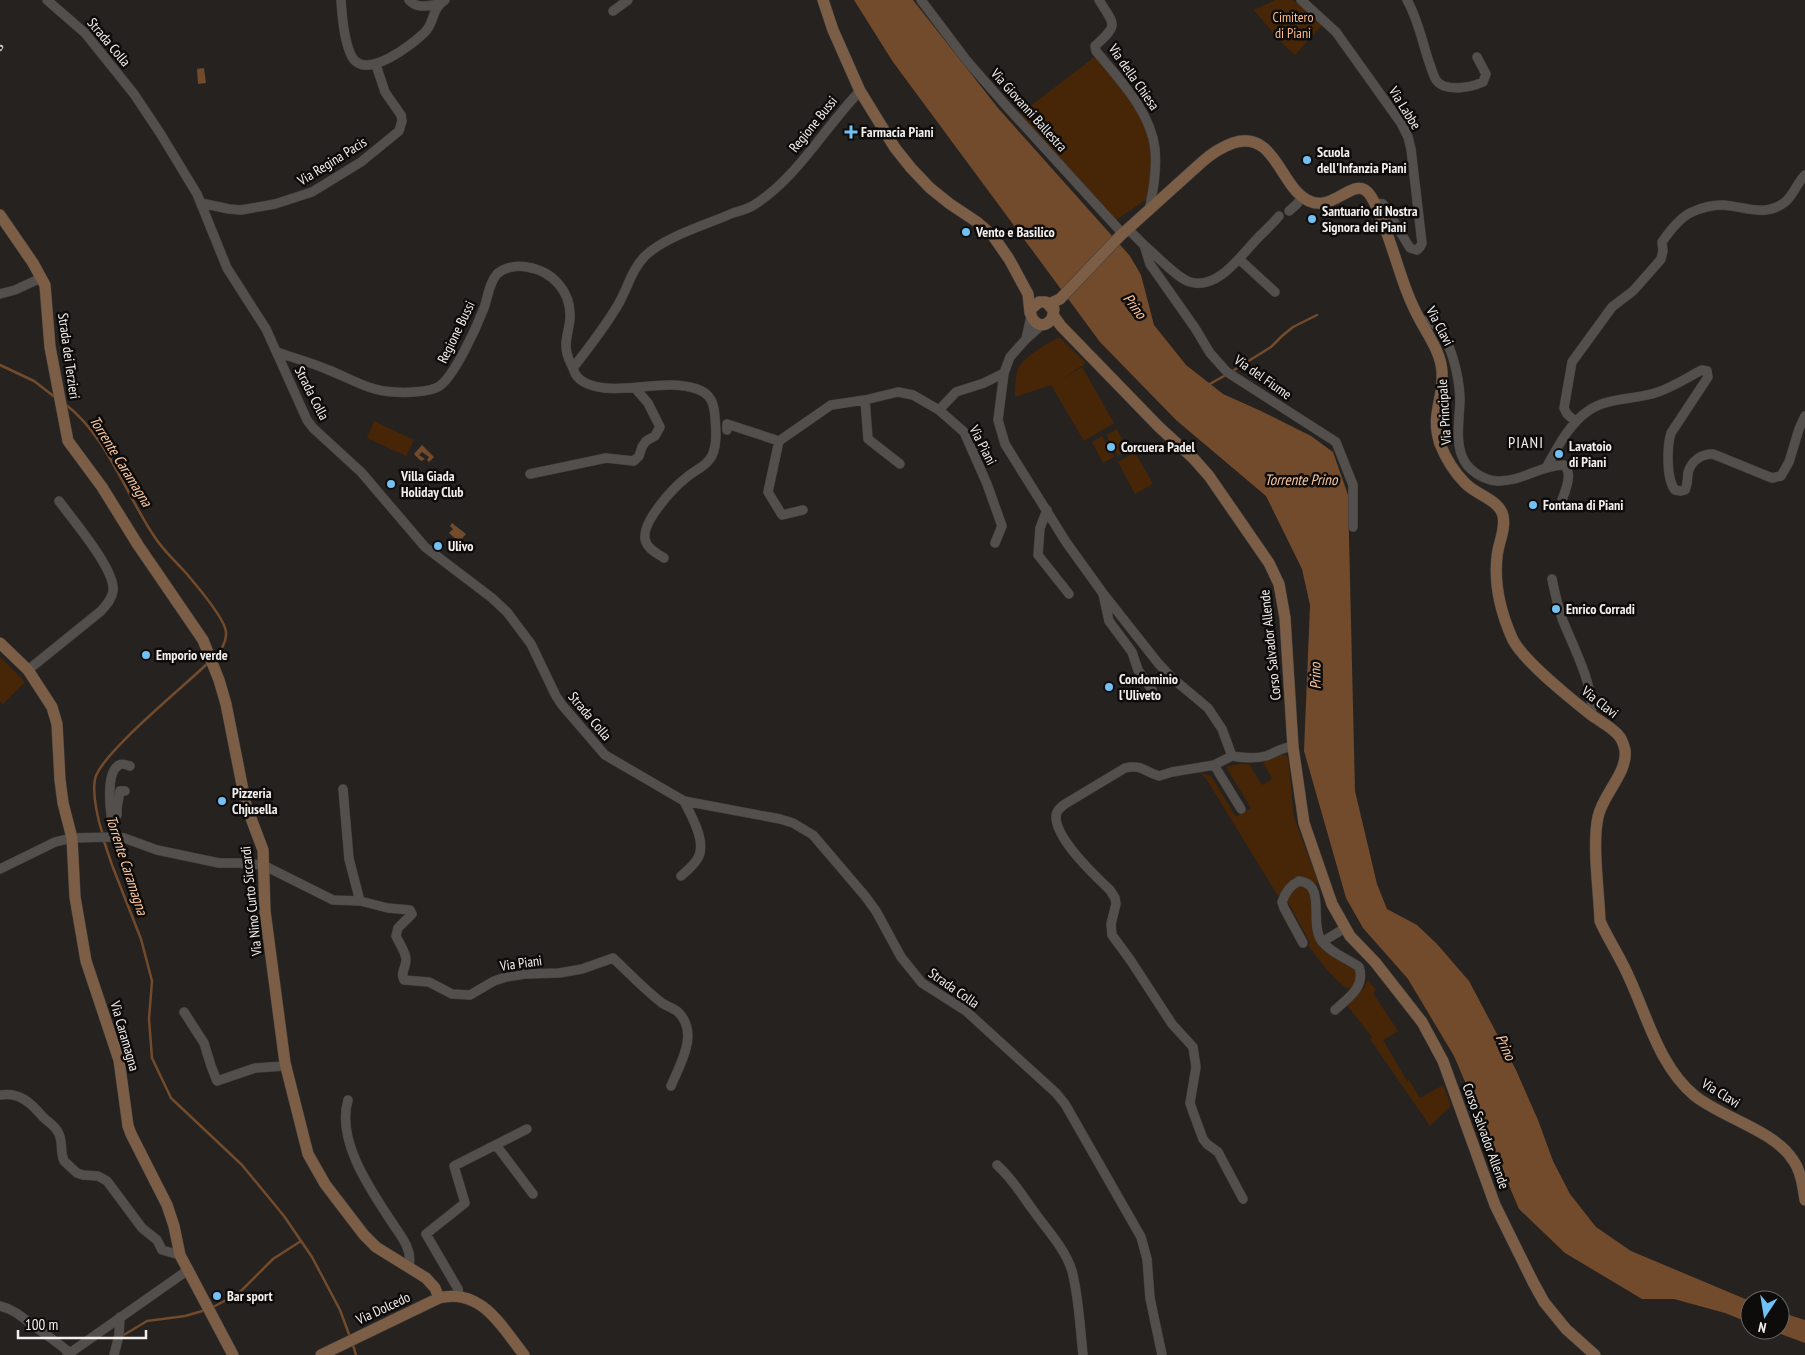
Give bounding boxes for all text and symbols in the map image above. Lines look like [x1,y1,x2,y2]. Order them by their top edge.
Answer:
park label: Cimitero di Piani [1272,8,1314,42]
street label: Strada Colla [83,14,135,70]
street label: Via della Chiesa [1104,40,1163,114]
street label: Via Giovanni Ballestra [986,64,1071,155]
street label: Via Labbe [1384,82,1425,133]
street label: Regione Bussi [785,92,841,156]
place label: Farmacia Piani [861,123,934,141]
marker: Farmacia Piani [845,126,857,138]
street label: Via Regina Pacis [293,133,370,190]
place label: Scuola dell'Infanzia Piani [1317,143,1407,177]
marker: Scuola dell'Infanzia Piani [1301,154,1313,166]
place label: Santuario di Nostra Signora dei Piani [1322,202,1418,236]
marker: Santuario di Nostra Signora dei Piani [1306,213,1318,225]
place label: Vento e Basilico [975,223,1055,241]
marker: Vento e Basilico [960,226,972,238]
water label: Prino [1119,290,1152,324]
street label: Regione Bussi [433,298,479,366]
street label: Via Clavi [1422,302,1458,349]
street label: Strada dei Terzieri [54,312,84,400]
street label: Via del Fiume [1230,350,1295,403]
street label: Strada Colla [291,363,333,423]
street label: Via Principale [1433,378,1455,446]
water label: Torrente Caramagna [85,412,157,511]
street label: Via Piani [965,421,1001,468]
district label: PIANI [1508,432,1544,452]
place label: Lavatoio di Piani [1569,437,1612,471]
place label: Corcuera Padel [1121,438,1196,456]
marker: Corcuera Padel [1105,441,1117,453]
marker: Lavatoio di Piani [1553,448,1565,460]
place label: Villa Giada Holiday Club [400,467,463,501]
water label: Torrente Prino [1265,470,1339,489]
marker: Villa Giada Holiday Club [385,478,397,490]
place label: Fontana di Piani [1543,496,1623,514]
marker: Fontana di Piani [1527,499,1539,511]
place label: Ulivo [448,537,474,555]
marker: Ulivo [432,540,444,552]
street label: Corso Salvador Allende [1255,589,1285,701]
place label: Enrico Corradi [1566,600,1635,618]
marker: Enrico Corradi [1550,603,1562,615]
place label: Emporio verde [156,646,228,664]
marker: Emporio verde [140,649,152,661]
water label: Prino [1305,661,1325,690]
place label: Condominio l'Uliveto [1119,670,1178,704]
marker: Condominio l'Uliveto [1103,681,1115,693]
street label: Via Clavi [1577,681,1622,722]
street label: Strada Colla [564,688,616,744]
place label: Pizzeria Chjusella [232,784,278,818]
marker: Pizzeria Chjusella [216,795,228,807]
water label: Torrente Caramagna [102,813,152,918]
street label: Via Nino Curto Siccardi [236,845,266,958]
street label: Via Piani [498,951,543,975]
street label: Strada Colla [925,964,983,1012]
street label: Via Caramagna [106,998,144,1073]
water label: Prino [1492,1031,1521,1064]
street label: Via Clavi [1698,1074,1744,1112]
street label: Corso Salvador Allende [1459,1081,1514,1191]
place label: Bar sport [227,1287,273,1305]
street label: Via Dolcedo [352,1288,413,1329]
marker: Bar sport [211,1290,223,1302]
north arrow [1740,1290,1790,1340]
scale bar [18,1308,145,1340]
text: 100 m [25,1315,58,1334]
text: N [1757,1318,1768,1337]

